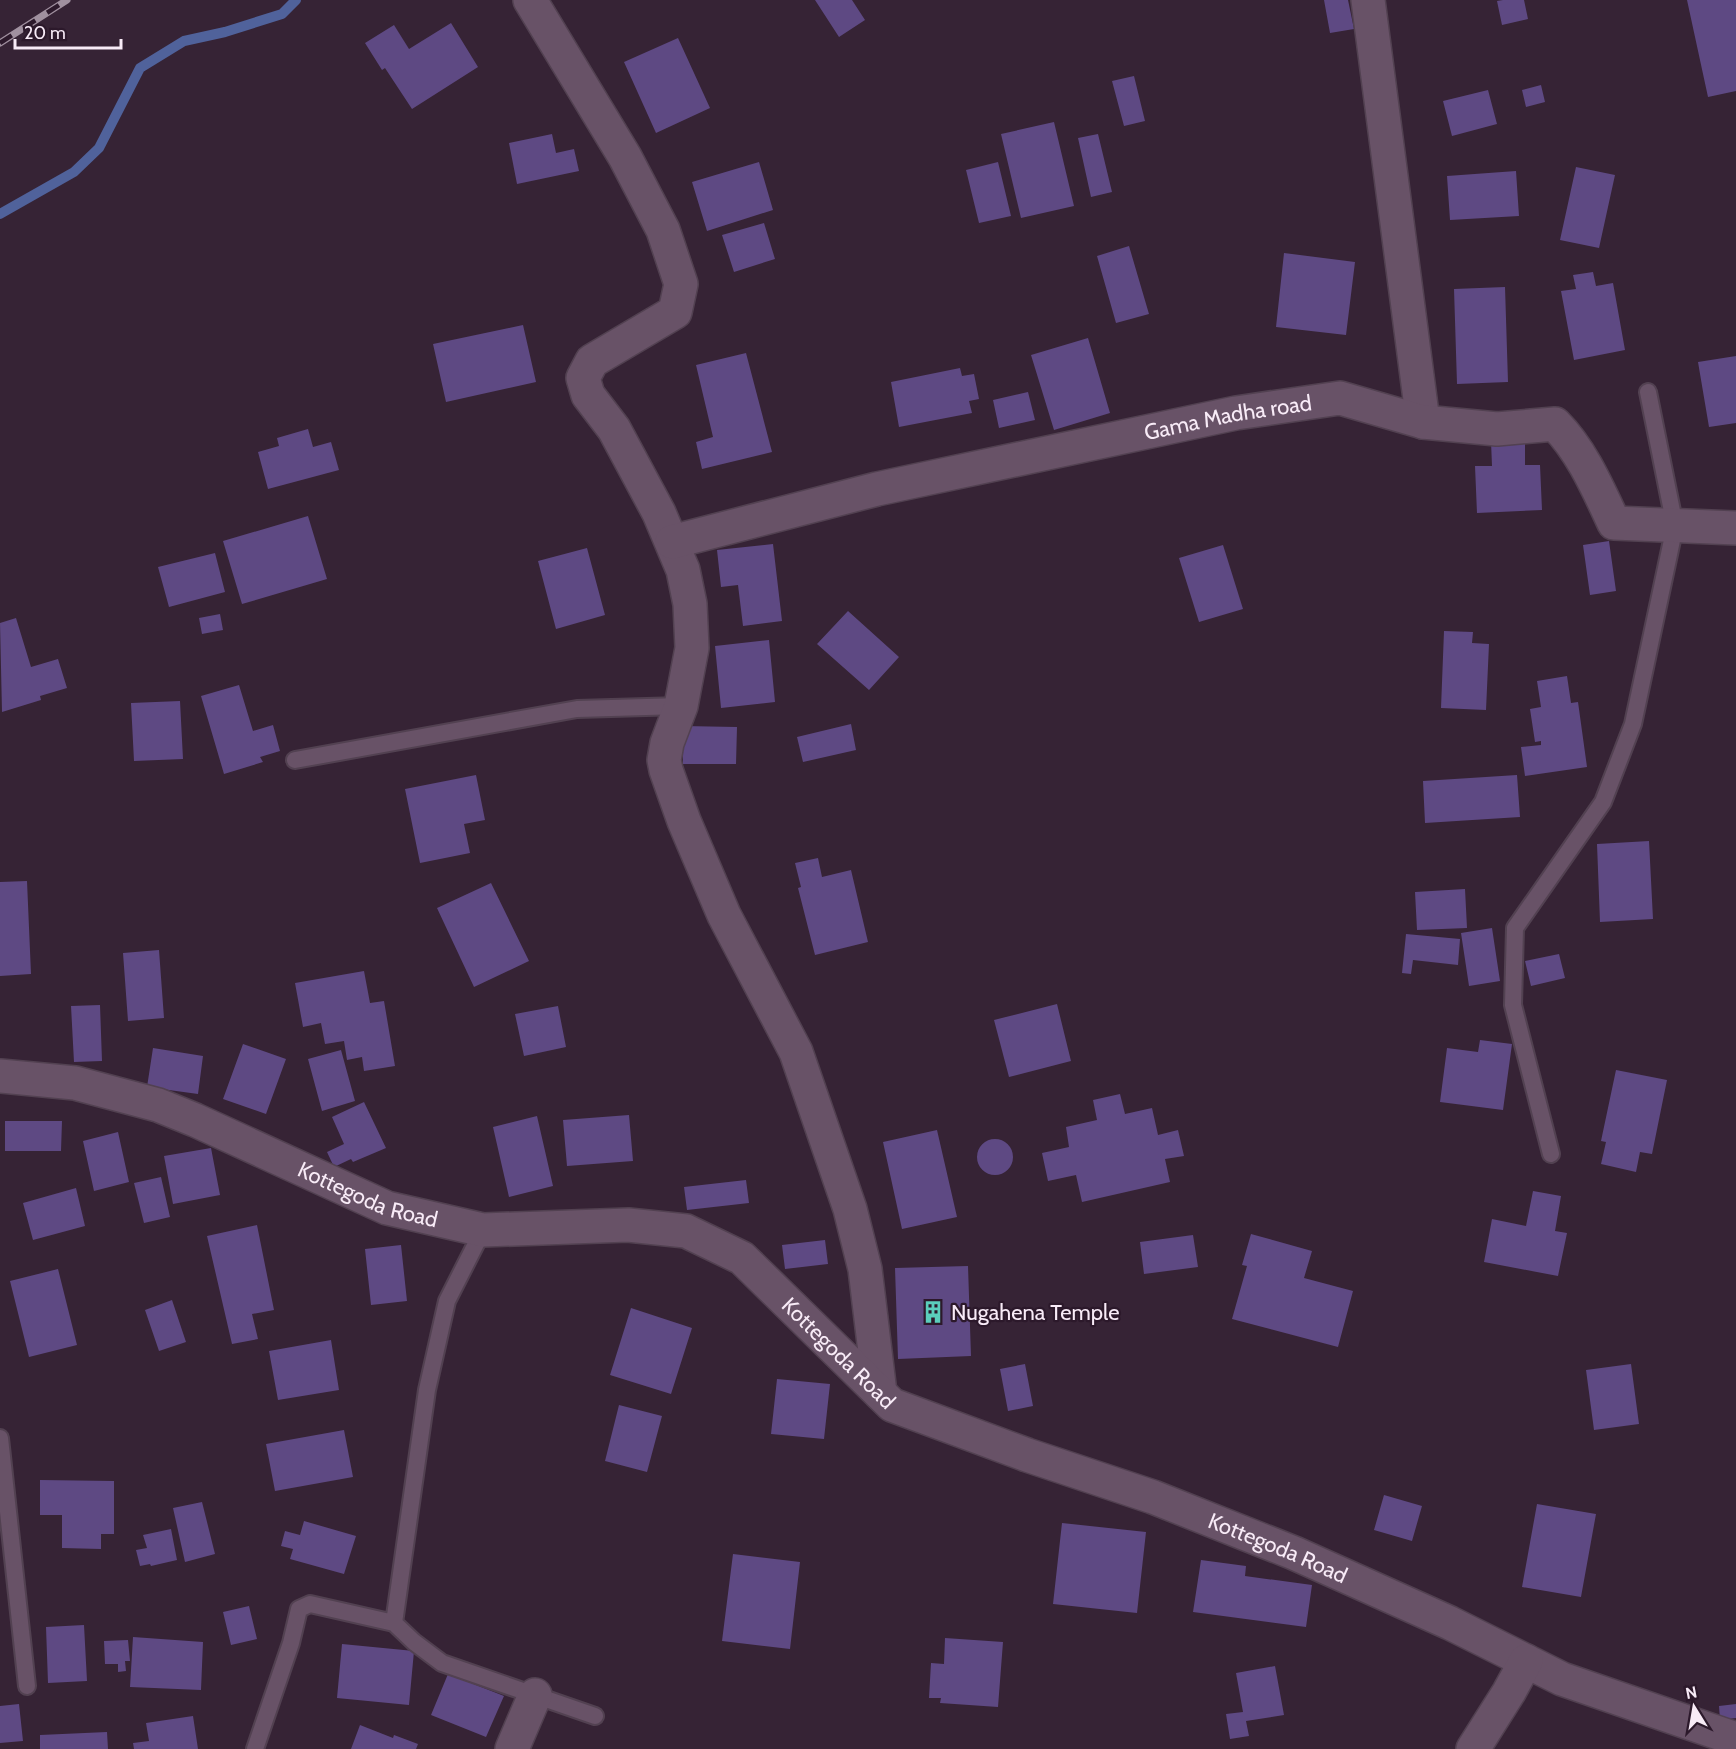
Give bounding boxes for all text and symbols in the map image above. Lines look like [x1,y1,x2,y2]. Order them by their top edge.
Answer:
scale bar [15,12,122,50]
text: 20 m [24,22,66,44]
street label: Gama Madha road [1142,389,1313,446]
street label: Kottegoda Road [294,1156,441,1233]
street label: Kottegoda Road [776,1291,901,1414]
building icon: Nugahena Temple [920,1299,946,1325]
place label: Nugahena Temple [951,1299,1119,1326]
street label: Kottegoda Road [1204,1507,1352,1589]
north arrow [1664,1677,1724,1737]
text: N [1684,1682,1699,1703]

